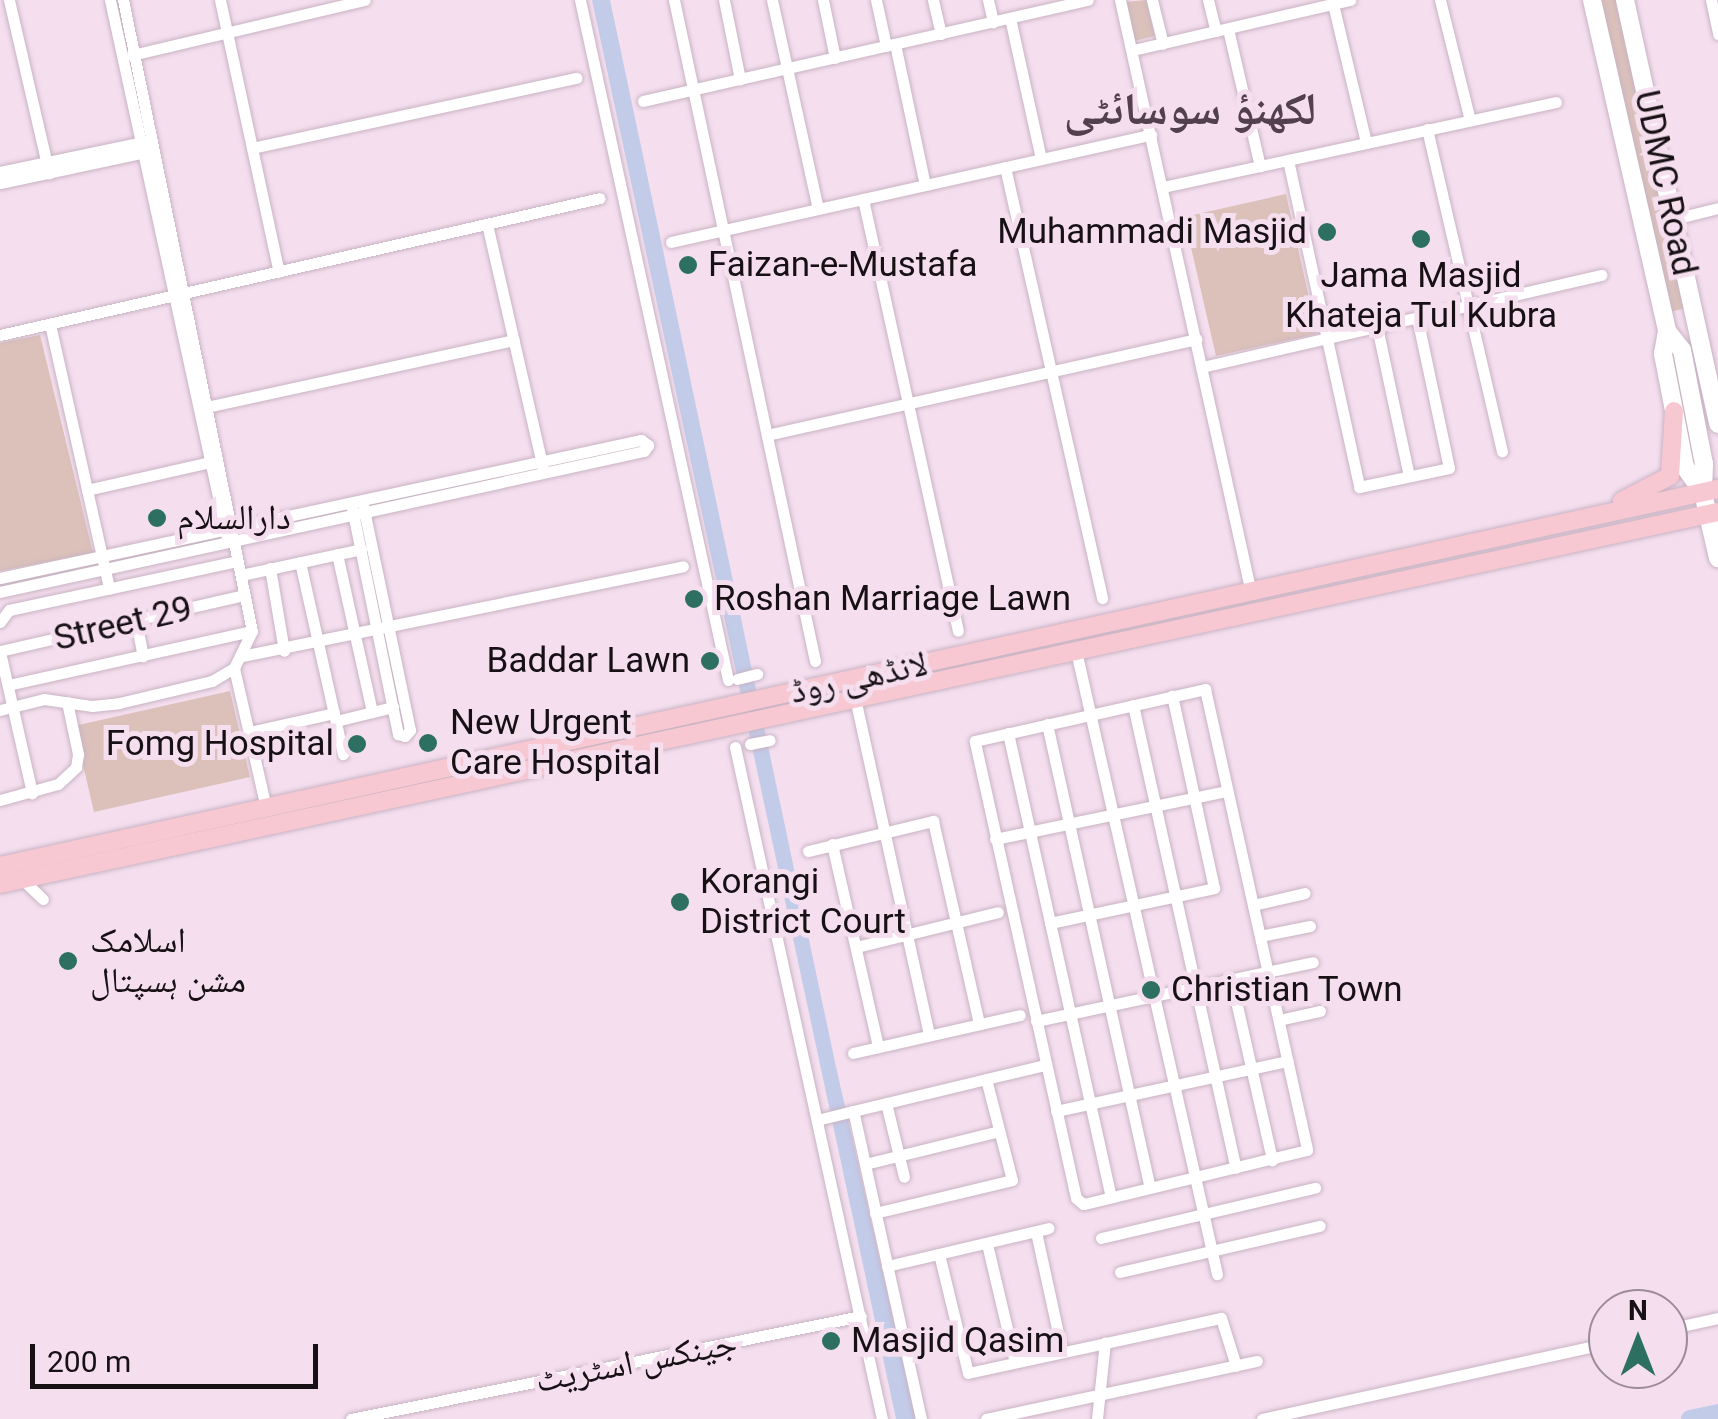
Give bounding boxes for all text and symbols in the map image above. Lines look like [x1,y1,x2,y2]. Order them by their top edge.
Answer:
district label: لکھنؤ سوسائٹی [1064,82,1316,136]
street label: UDMC Road [1625,87,1705,279]
place label: Muhammadi Masjid [997,211,1307,253]
marker: Muhammadi Masjid [1316,221,1338,243]
marker: Jama Masjid Khateja Tul Kubra [1410,228,1432,250]
place label: Faizan-e-Mustafa [708,244,978,286]
marker: Faizan-e-Mustafa [677,254,699,276]
place label: Jama Masjid Khateja Tul Kubra [1285,255,1557,337]
place label: دارالسلام [177,497,291,539]
marker: دارالسلام [146,507,168,529]
place label: Roshan Marriage Lawn [714,578,1071,620]
street label: Street 29 [50,588,196,660]
marker: Roshan Marriage Lawn [683,588,705,610]
place label: Baddar Lawn [487,640,690,682]
street label: لانڈھی روڈ [787,643,931,713]
marker: Baddar Lawn [699,650,721,672]
place label: New Urgent Care Hospital [450,702,661,784]
place label: Fomg Hospital [106,723,334,765]
marker: New Urgent Care Hospital [415,730,441,756]
marker: Fomg Hospital [344,731,370,757]
place label: Korangi District Court [700,861,906,943]
marker: Korangi District Court [669,891,691,913]
place label: اسلامک مشن ہسپتال [90,920,246,1002]
marker: اسلامک مشن ہسپتال [55,948,81,974]
place label: Christian Town [1171,969,1403,1011]
marker: Christian Town [1140,979,1162,1001]
north arrow [1588,1289,1688,1389]
text: N [1628,1294,1648,1327]
place label: Masjid Qasim [851,1320,1064,1362]
street label: جینکس اسٹریٹ [532,1322,740,1402]
scale bar [35,1324,322,1386]
marker: Masjid Qasim [820,1330,842,1352]
text: 200 m [47,1344,131,1379]

